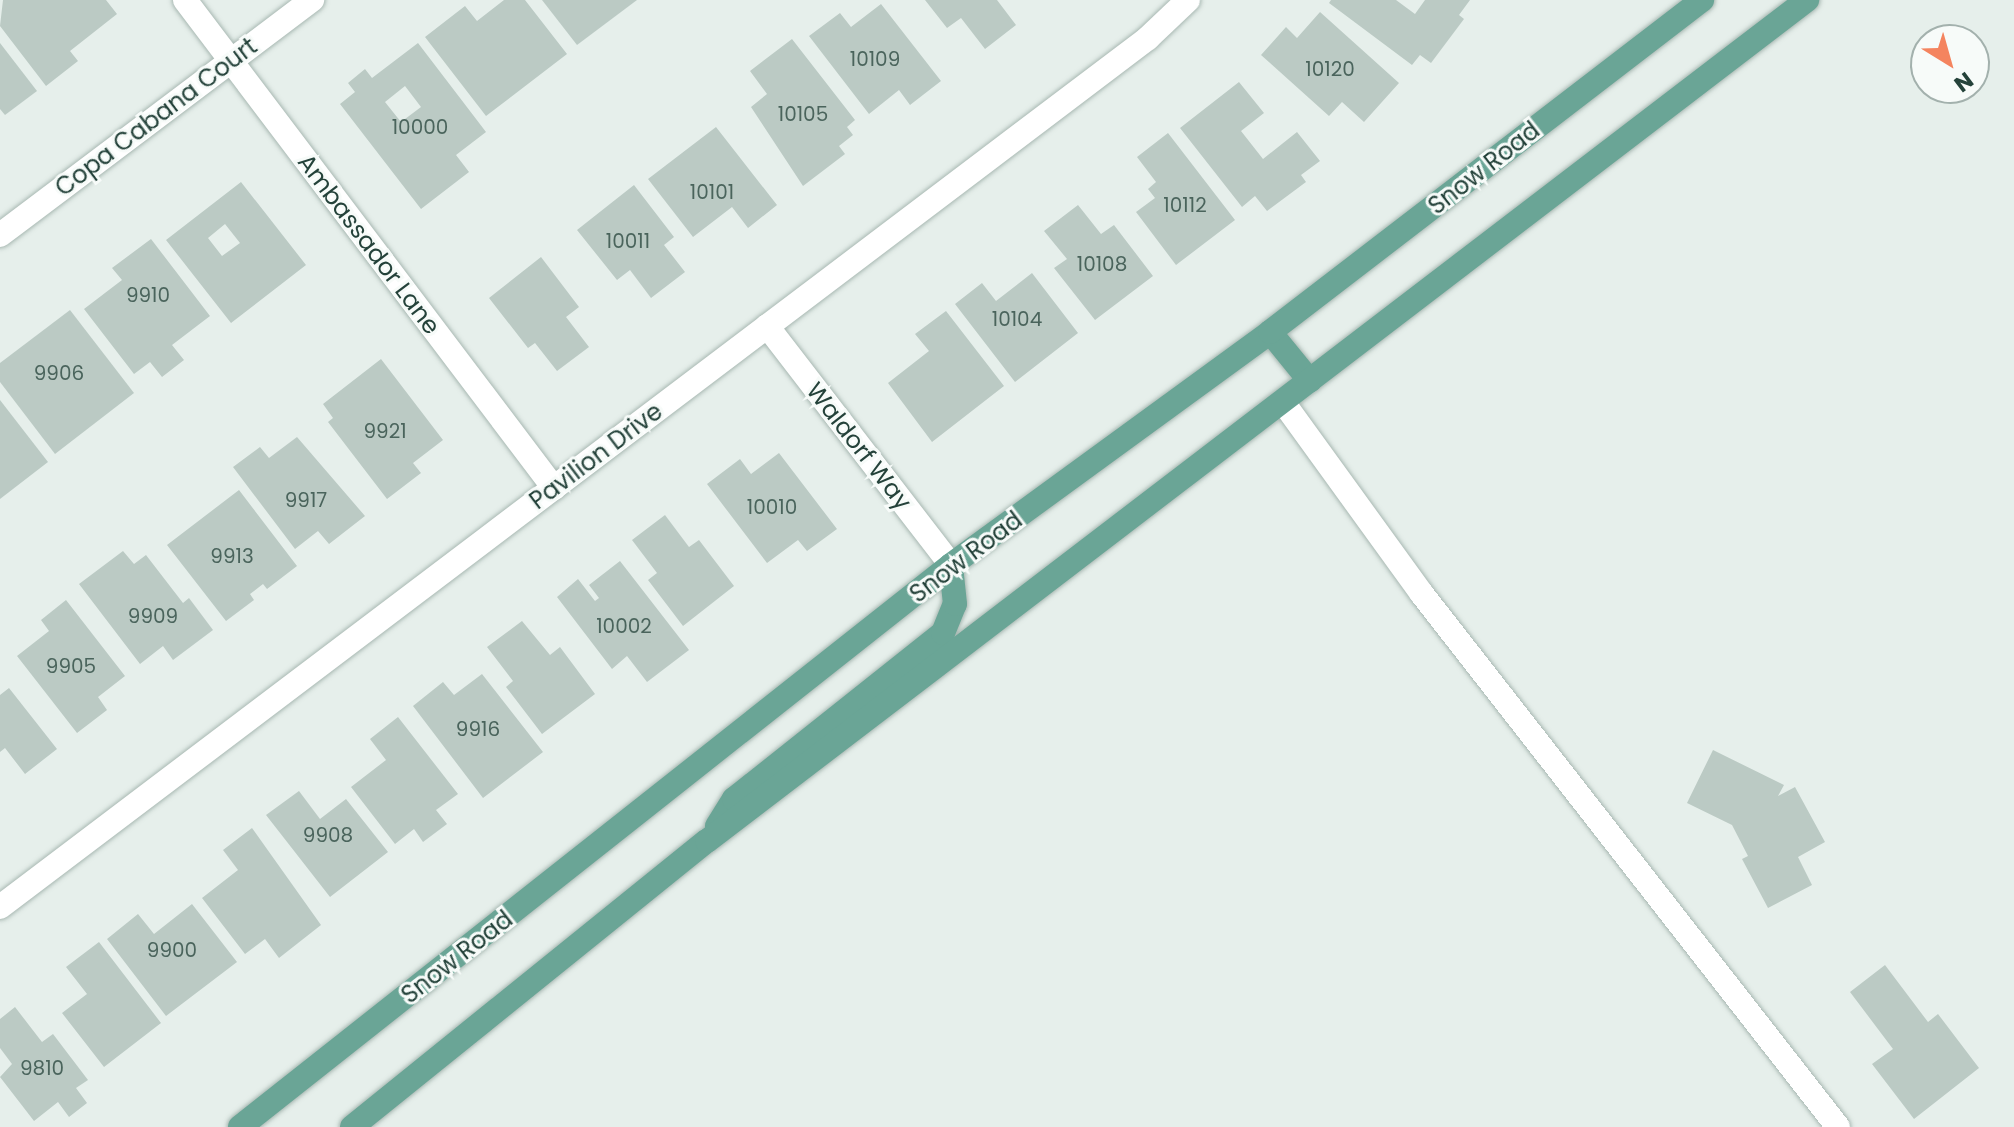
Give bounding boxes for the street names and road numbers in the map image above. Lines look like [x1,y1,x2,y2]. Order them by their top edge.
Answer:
street label: Copa Cabana Court [50,32,262,202]
street label: Snow Road [1423,116,1545,220]
street label: Ambassador Lane [292,148,446,340]
street label: Waldorf Way [800,377,918,515]
street label: Pavilion Drive [524,397,668,515]
street label: Snow Road [904,505,1028,609]
street label: Snow Road [396,905,518,1009]

